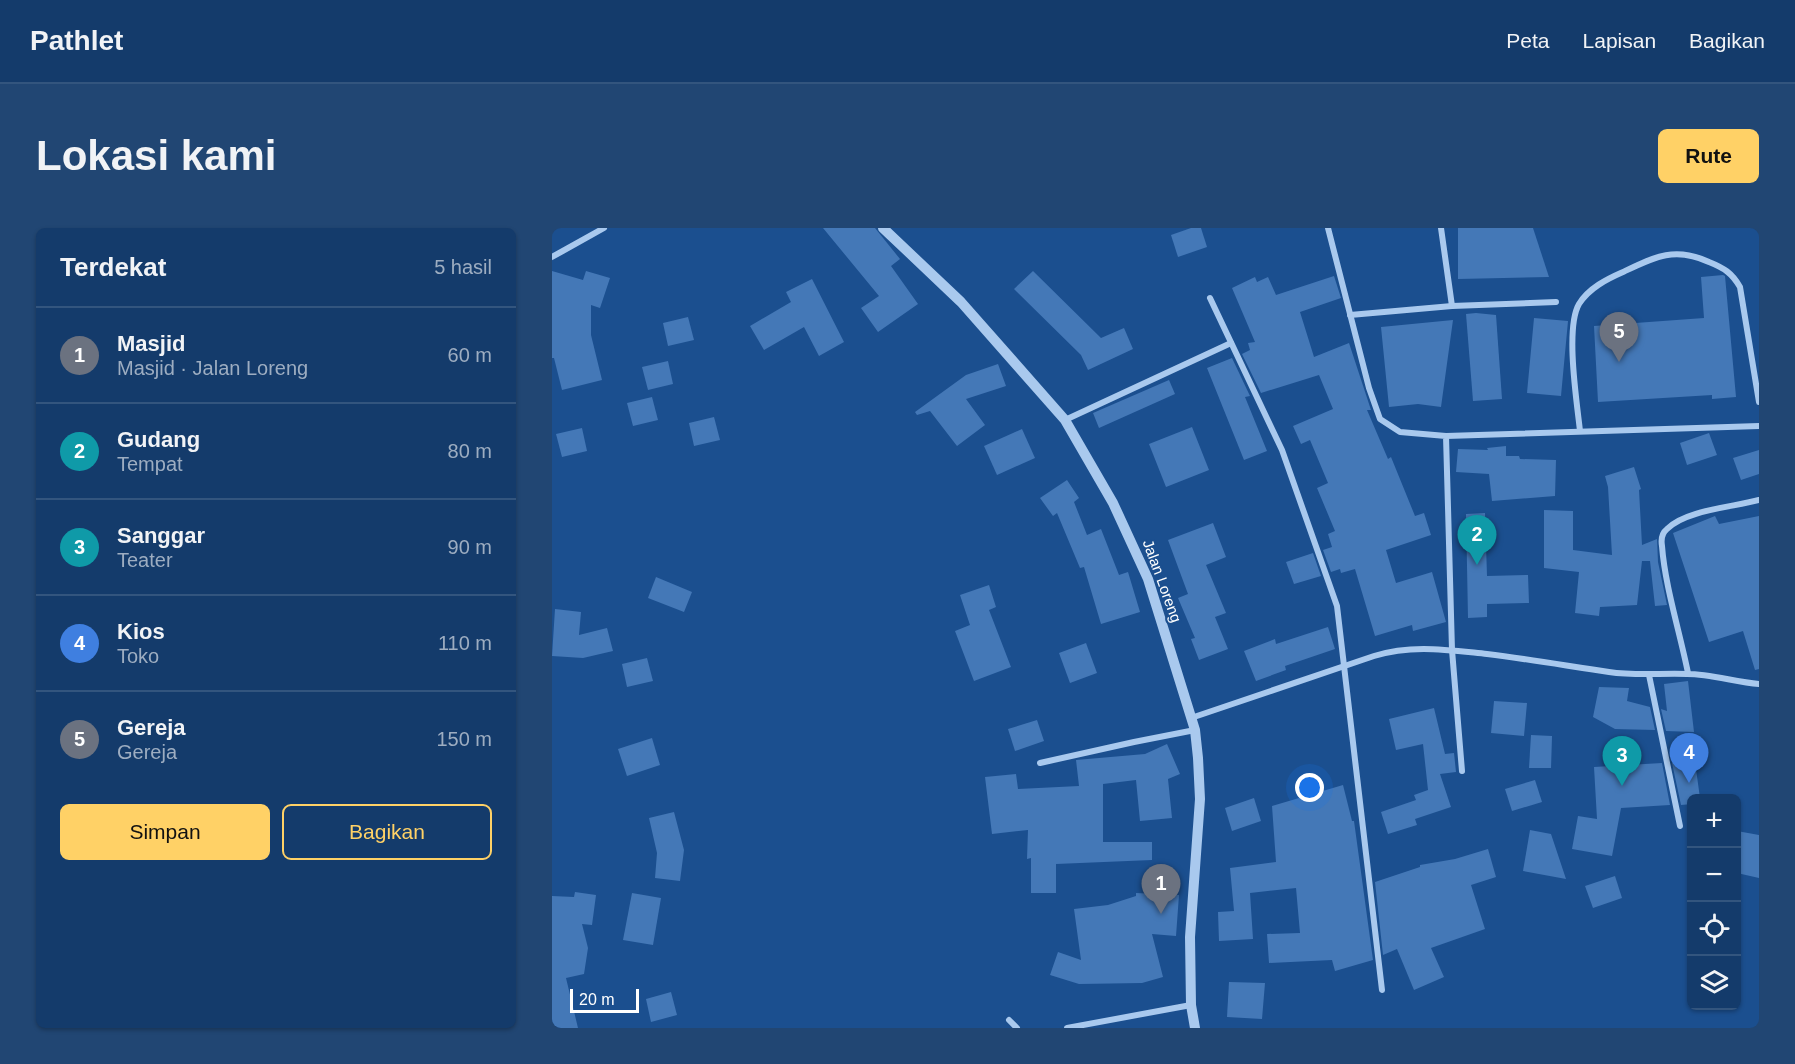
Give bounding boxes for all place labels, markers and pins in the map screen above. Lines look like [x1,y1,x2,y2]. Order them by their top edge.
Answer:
pin: 5 [1600,312,1638,362]
pin: 2 [1458,516,1496,565]
pin: 4 [1670,734,1708,783]
pin: 3 [1602,736,1642,786]
pin: 1 [1142,864,1180,914]

